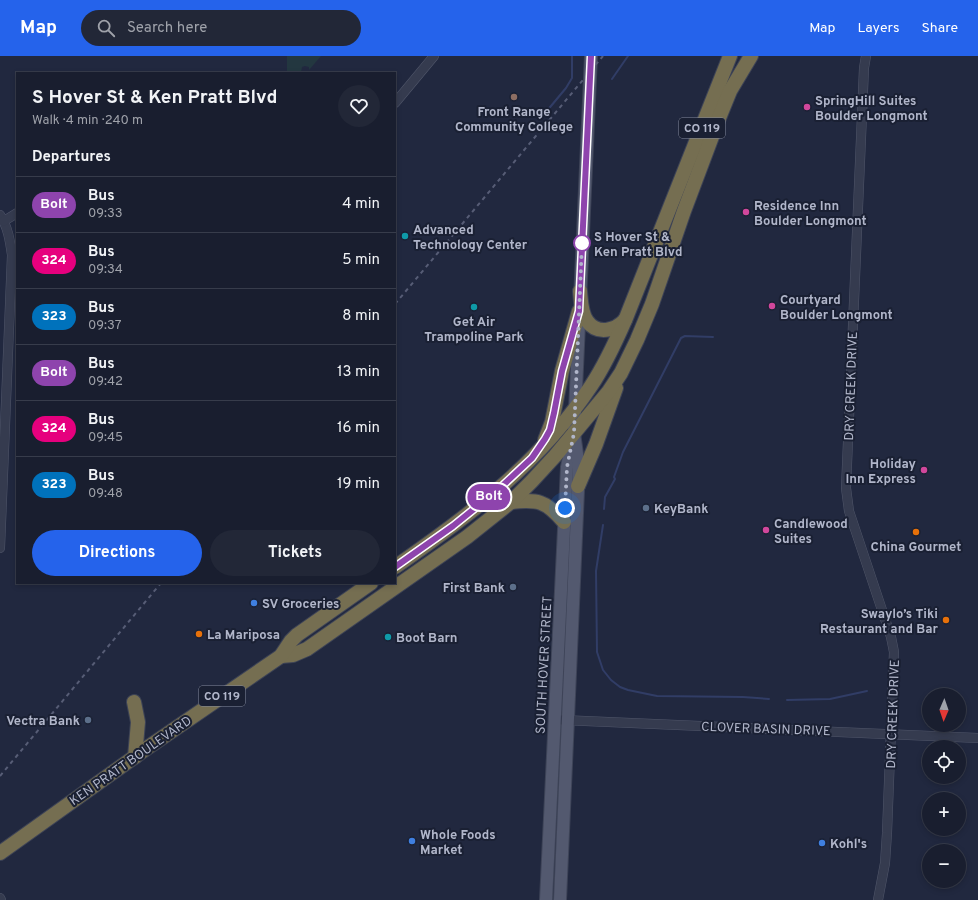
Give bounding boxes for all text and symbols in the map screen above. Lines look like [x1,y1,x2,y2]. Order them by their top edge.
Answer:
search box [81,10,361,46]
text: Map [20,16,57,40]
icon: search [95,17,117,39]
text: Search here [127,19,207,38]
text: Map [809,20,835,37]
text: Layers [857,20,899,37]
text: Share [921,20,958,37]
button: heart [338,85,380,127]
text: S Hover St & Ken Pratt Blvd [32,86,277,110]
marker: Front Range Community College [509,92,519,102]
place label: SpringHill Suites Boulder Longmont [815,94,928,125]
marker: SpringHill Suites Boulder Longmont [802,102,812,112]
place label: Front Range Community College [455,105,573,136]
text: Walk · 4 min · 240 m [32,113,143,129]
road number: CO 119 [679,118,725,138]
text: Departures [32,148,111,167]
text: Bus [88,187,115,206]
text: 4 min [342,195,380,214]
text: Bolt [40,196,68,213]
place label: Residence Inn Boulder Longmont [754,199,867,230]
text: 09:33 [88,206,123,222]
marker: Residence Inn Boulder Longmont [741,207,751,217]
place label: Advanced Technology Center [413,223,528,254]
place label: S Hover St & Ken Pratt Blvd [594,230,682,261]
marker: Advanced Technology Center [400,231,410,241]
marker: S Hover St & Ken Pratt Blvd [573,234,591,252]
text: Bus [88,243,115,262]
text: 5 min [342,251,380,270]
text: 324 [41,252,67,269]
text: 09:34 [88,262,123,278]
place label: Courtyard Boulder Longmont [780,293,893,324]
text: Bus [88,299,115,318]
marker: Courtyard Boulder Longmont [767,301,777,311]
marker: Get Air Trampoline Park [469,302,479,312]
text: 8 min [342,307,380,326]
text: 323 [41,308,67,325]
place label: Get Air Trampoline Park [424,315,524,346]
text: 09:37 [88,318,122,334]
street label: DRY CREEK DRIVE [842,331,862,441]
text: Bus [88,355,115,374]
text: 13 min [337,363,380,382]
text: Bolt [40,364,68,381]
text: 09:42 [88,374,123,390]
text: Bus [88,411,115,430]
text: 16 min [337,419,380,438]
text: 324 [41,420,67,437]
text: 09:45 [88,430,123,446]
place label: Holiday Inn Express [845,457,917,488]
marker: Holiday Inn Express [919,465,929,475]
text: Bus [88,467,115,486]
text: 19 min [337,475,380,494]
text: 323 [41,476,67,493]
line badge: Bolt [461,484,517,510]
text: 09:48 [88,486,123,502]
text: Bolt [475,488,503,505]
your location [555,498,575,518]
place label: KeyBank [654,502,708,518]
marker: KeyBank [641,503,651,513]
place label: Candlewood Suites [774,517,848,548]
marker: Candlewood Suites [761,525,771,535]
marker: China Gourmet [911,527,921,537]
button: Directions [32,530,202,576]
button: Tickets [210,530,380,576]
place label: China Gourmet [871,540,961,556]
place label: First Bank [443,581,505,597]
marker: First Bank [508,582,518,592]
street label: SOUTH HOVER STREET [533,596,557,735]
place label: SV Groceries [262,597,339,613]
marker: SV Groceries [249,598,259,608]
place label: Swaylo’s Tiki Restaurant and Bar [820,607,939,638]
marker: Swaylo’s Tiki Restaurant and Bar [941,615,951,625]
place label: La Mariposa [207,628,280,644]
marker: La Mariposa [194,629,204,639]
place label: Boot Barn [396,631,457,647]
marker: Boot Barn [383,632,393,642]
street label: DRY CREEK DRIVE [884,659,904,769]
road number: CO 119 [199,686,245,706]
north arrow [922,688,966,732]
map controls [922,688,966,888]
street label: KEN PRATT BOULEVARD [67,713,195,810]
place label: Vectra Bank [6,714,80,730]
marker: Vectra Bank [83,715,93,725]
street label: CLOVER BASIN DRIVE [701,720,831,740]
button: locate [922,740,966,784]
button: + [922,792,966,836]
place label: Whole Foods Market [420,828,496,859]
marker: Whole Foods Market [407,836,417,846]
place label: Kohl's [830,837,867,853]
marker: Kohl's [817,838,827,848]
button: − [922,844,966,888]

